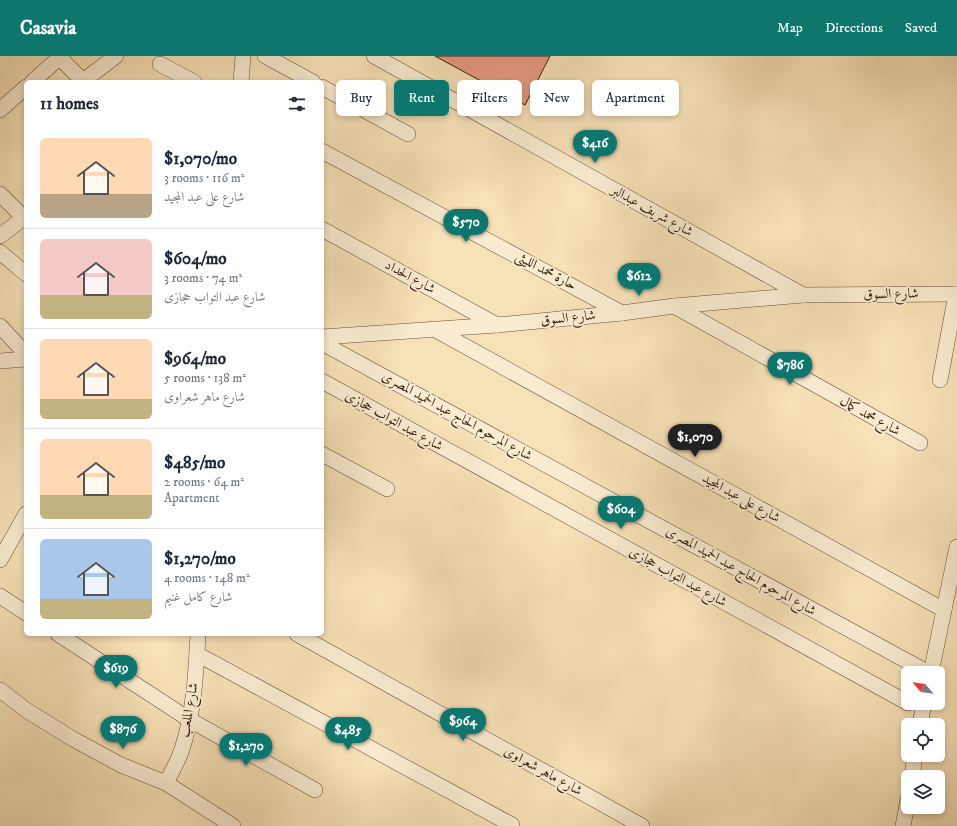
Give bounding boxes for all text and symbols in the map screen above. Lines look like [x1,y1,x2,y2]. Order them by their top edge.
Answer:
text: Casavia [20,17,76,40]
text: Map [777,19,803,37]
text: Directions [825,19,883,37]
text: Saved [905,19,937,37]
chip: Buy [336,80,386,116]
chip: Rent [394,80,449,116]
chip: Filters [457,80,522,116]
chip: New [530,80,584,116]
chip: Apartment [592,80,679,116]
text: 11 homes [40,93,99,115]
icon: filters [286,93,308,115]
pin: $416 [571,130,619,164]
text: $416 [582,135,608,151]
text: $1,070/mo [164,148,237,170]
icon: home [72,154,120,202]
text: 3 rooms · 116 m² [164,170,245,186]
street label: شارع شريف عبدالبر [605,180,696,243]
text: شارع على عبد المجيد [164,189,244,205]
pin: $570 [442,209,490,243]
text: $570 [452,214,480,230]
street label: حارة محمد الليثى [512,247,580,295]
text: $604/mo [164,248,227,270]
icon: home [72,255,120,303]
street label: شارع الحداد [381,256,439,300]
pin: $612 [615,263,663,297]
text: $612 [627,268,651,284]
text: 3 rooms · 74 m² [164,270,242,286]
street label: شارع السوق [863,285,919,305]
text: شارع عبد التواب حجازى [164,289,265,305]
street label: شارع السوق [540,306,597,332]
text: $964/mo [164,348,226,370]
pin: $786 [766,352,814,386]
icon: home [72,355,120,403]
text: $786 [776,357,804,373]
street label: شارع المرحوم الحاج عبد الحميد المصرى [377,367,535,468]
text: 5 rooms · 138 m² [164,370,246,386]
street label: شارع عبد التواب حجازى [341,387,446,457]
text: شارع ماهر شعراوى [164,389,245,405]
street label: شارع محمد كمال [836,392,904,442]
pin: $1,070 [662,424,728,458]
text: $1,070 [677,429,713,445]
text: $485/mo [164,452,225,474]
icon: home [72,455,120,503]
street label: شارع على عبد المجيد [698,469,783,529]
text: 2 rooms · 64 m² [164,474,244,490]
text: Apartment [164,490,219,506]
pin: $604 [597,496,645,530]
text: $604 [607,501,635,517]
street label: شارع المرحوم الحاج عبد الحميد المصرى [661,522,819,623]
street label: شارع عبد التواب حجازى [625,543,730,613]
text: $1,270/mo [164,548,236,570]
icon: home [72,555,120,603]
text: 4 rooms · 148 m² [164,570,250,586]
text: شارع كامل غنيم [164,589,232,605]
pin: $619 [92,655,140,689]
text: $619 [103,660,129,676]
north arrow [901,666,945,710]
map controls [901,666,945,814]
street label: شارع الملعب [175,681,205,739]
pin: $964 [439,708,487,742]
text: $964 [449,713,477,729]
pin: $876 [99,716,147,750]
pin: $485 [324,717,372,751]
button: locate [901,718,945,762]
text: $876 [109,721,137,737]
text: $485 [334,722,362,738]
pin: $1,270 [213,733,279,767]
text: $1,270 [228,738,264,754]
street label: شارع ماهر شعراوى [499,742,586,802]
button: layers [901,770,945,814]

